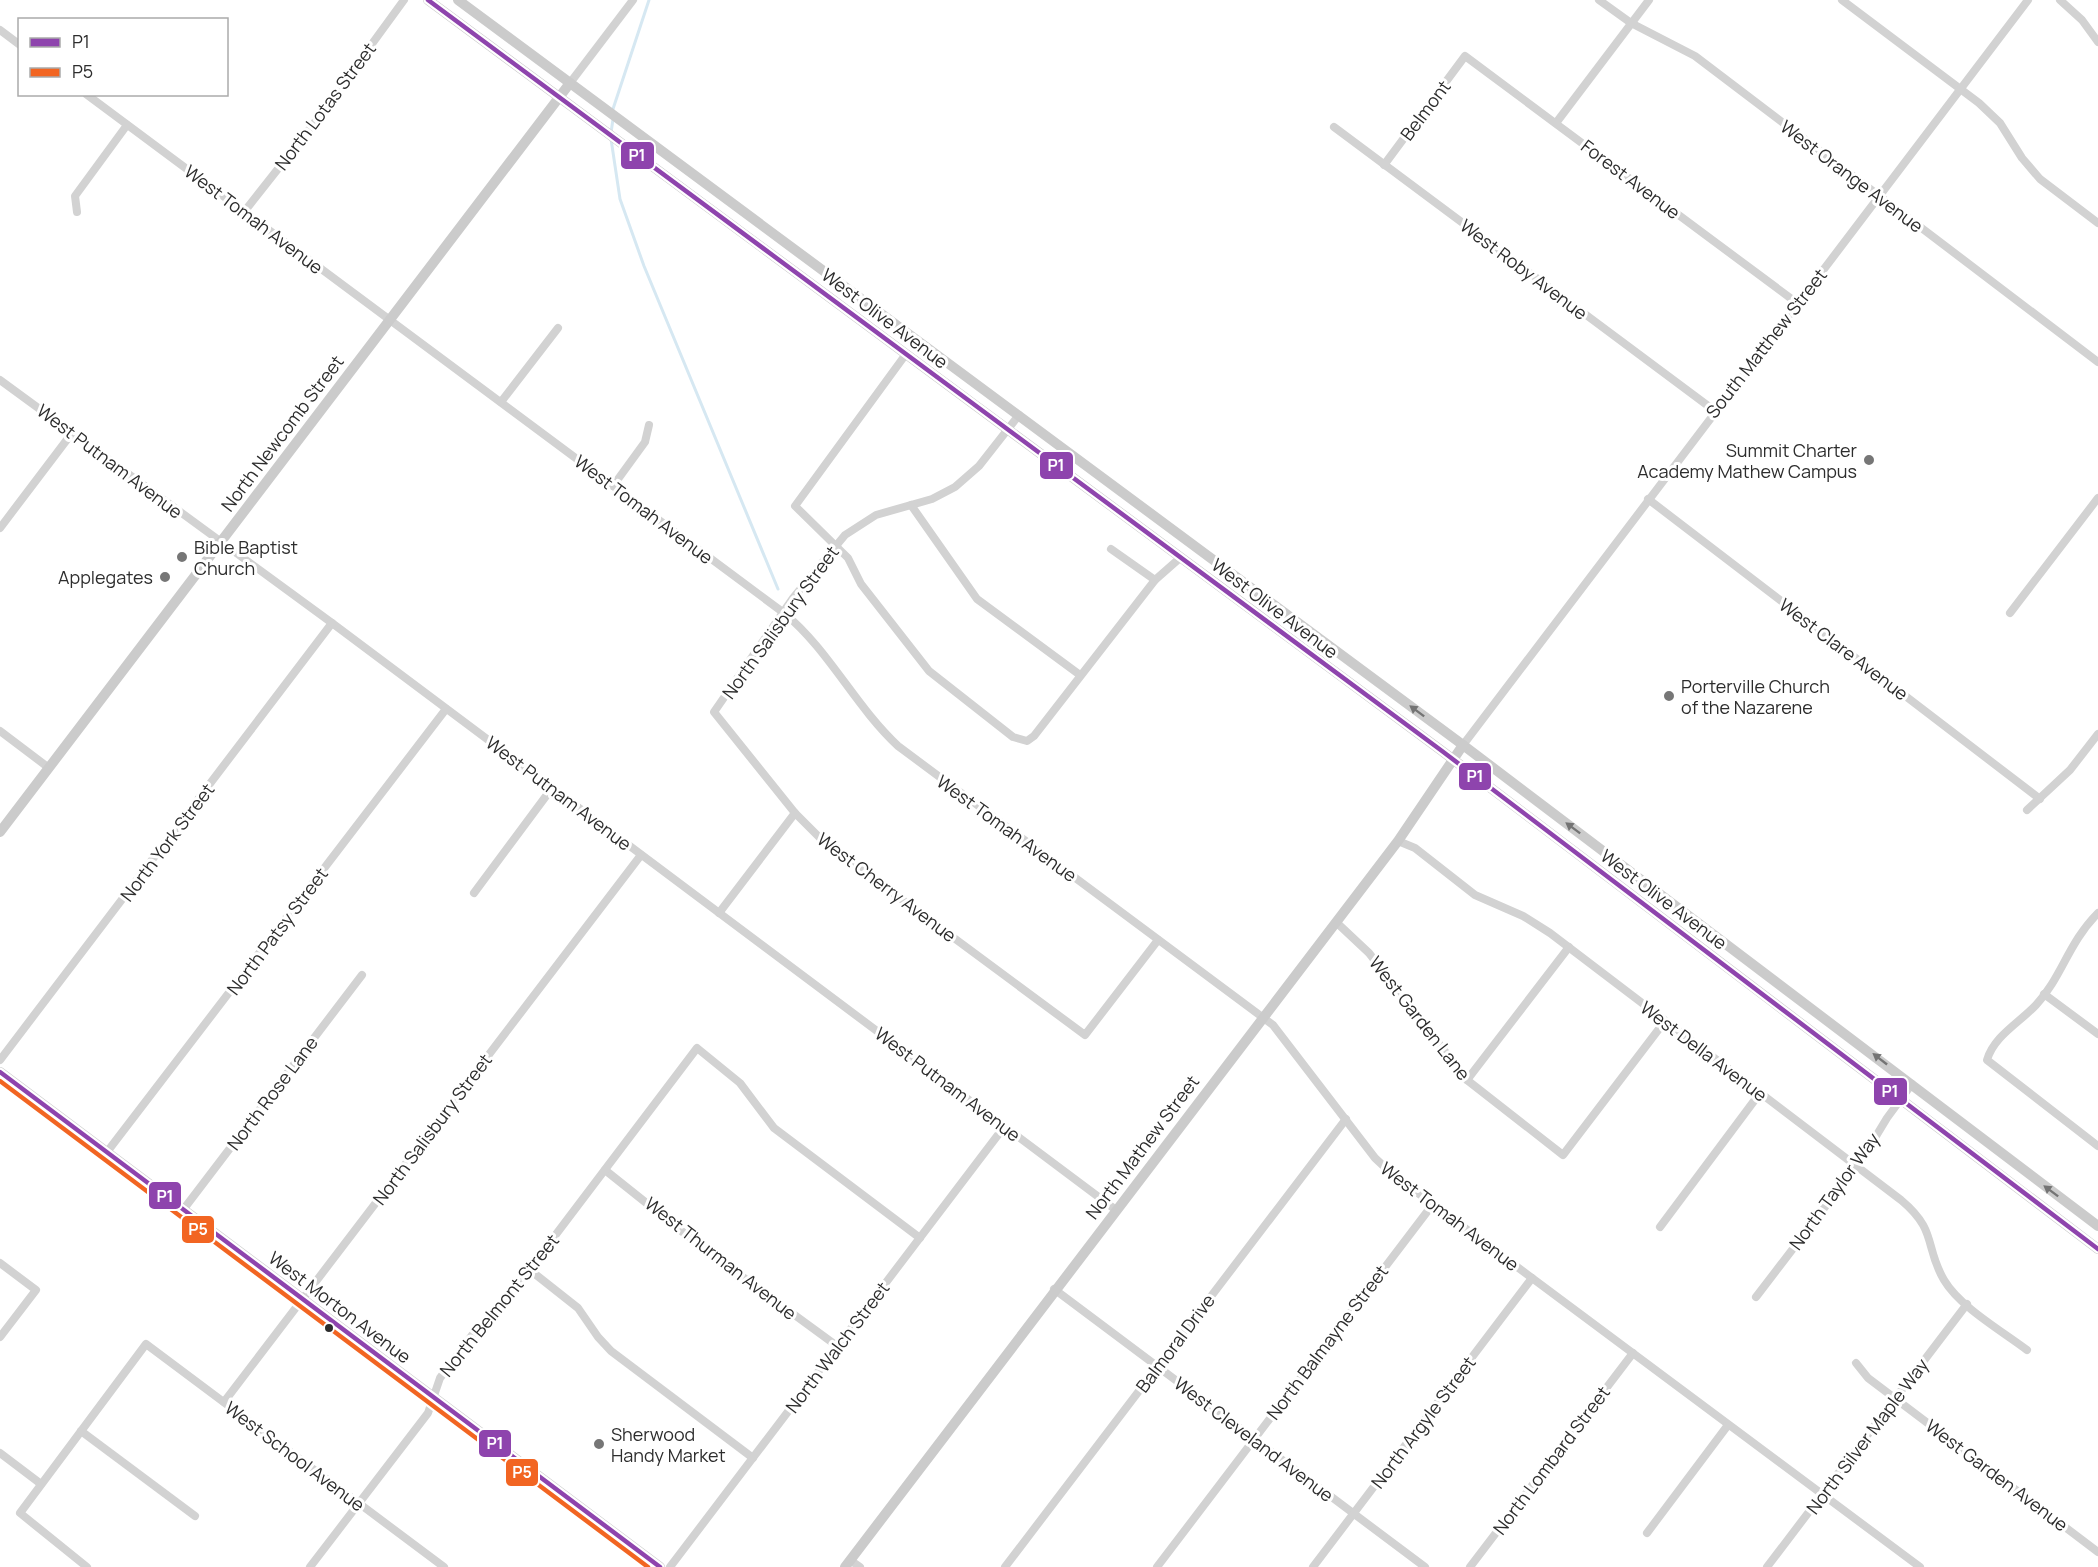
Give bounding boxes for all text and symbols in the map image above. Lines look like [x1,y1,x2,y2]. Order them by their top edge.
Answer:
legend [18,18,228,96]
text: P1 [72,29,90,53]
street label: North Lotas Street [269,37,381,175]
text: P5 [72,59,93,83]
street label: Belmont [1394,75,1456,145]
street label: West Orange Avenue [1776,114,1928,238]
street label: Forest Avenue [1577,134,1685,224]
line badge: P1 [620,141,655,170]
text: P1 [628,144,646,166]
street label: West Tomah Avenue [180,159,328,279]
street label: West Roby Avenue [1456,213,1592,325]
street label: West Olive Avenue [817,263,953,373]
street label: South Matthew Street [1700,263,1832,423]
street label: North Newcomb Street [215,350,349,516]
street label: West Putnam Avenue [32,398,188,524]
place label: Summit Charter Academy Mathew Campus [1637,438,1858,483]
street label: West Tomah Avenue [570,449,718,569]
line badge: P1 [1039,451,1074,480]
marker: Summit Charter Academy Mathew Campus [1862,453,1876,467]
text: P1 [1047,454,1065,476]
place label: Bible Baptist Church [194,535,298,580]
street label: North Salisbury Street [716,541,844,703]
marker: Bible Baptist Church [175,550,189,564]
street label: West Olive Avenue [1207,553,1343,663]
place label: Applegates [58,565,153,589]
marker: Applegates [158,570,172,584]
street label: West Clare Avenue [1775,593,1913,705]
place label: Porterville Church of the Nazarene [1681,674,1830,719]
marker: Porterville Church of the Nazarene [1662,689,1676,703]
one-way arrow [1409,705,1425,718]
street label: West Putnam Avenue [481,730,637,856]
line badge: P1 [1458,762,1492,791]
text: P1 [1466,765,1484,787]
street label: West Tomah Avenue [932,769,1082,887]
street label: North York Street [115,778,219,906]
one-way arrow [1566,823,1581,835]
street label: West Cherry Avenue [813,827,961,947]
street label: West Olive Avenue [1596,844,1732,954]
street label: North Patsy Street [221,862,333,1000]
street label: West Garden Lane [1364,951,1476,1085]
street label: West Della Avenue [1636,995,1772,1107]
street label: West Putnam Avenue [870,1021,1026,1147]
street label: North Rose Lane [221,1031,323,1155]
street label: North Salisbury Street [367,1048,497,1210]
one-way arrow [1872,1053,1888,1066]
street label: North Mathew Street [1080,1070,1204,1224]
line badge: P1 [1873,1077,1908,1106]
text: P1 [1881,1080,1899,1102]
street label: North Taylor Way [1783,1127,1885,1254]
street label: West Tomah Avenue [1376,1156,1524,1276]
line badge: P1 [148,1181,182,1210]
text: P1 [156,1185,174,1207]
one-way arrow [2044,1185,2059,1197]
street label: West Thurman Avenue [640,1191,802,1325]
line badge: P5 [181,1215,215,1244]
text: P5 [188,1218,208,1240]
street label: North Belmont Street [434,1229,564,1381]
street label: West Morton Avenue [264,1246,416,1368]
street label: North Balmayne Street [1261,1260,1393,1424]
street label: North Walch Street [780,1277,894,1417]
street label: Balmoral Drive [1130,1289,1220,1397]
unlabelled marker [323,1322,335,1334]
street label: North Argyle Street [1365,1351,1481,1493]
street label: North Silver Maple Way [1801,1353,1934,1519]
street label: West Cleveland Avenue [1169,1371,1339,1507]
street label: North Lombard Street [1487,1381,1615,1539]
street label: West School Avenue [220,1396,370,1516]
street label: West Garden Avenue [1921,1414,2073,1536]
place label: Sherwood Handy Market [611,1422,726,1467]
line badge: P1 [478,1429,512,1458]
text: P1 [486,1432,504,1454]
marker: Sherwood Handy Market [592,1437,606,1451]
line badge: P5 [505,1458,539,1487]
text: P5 [512,1461,532,1483]

